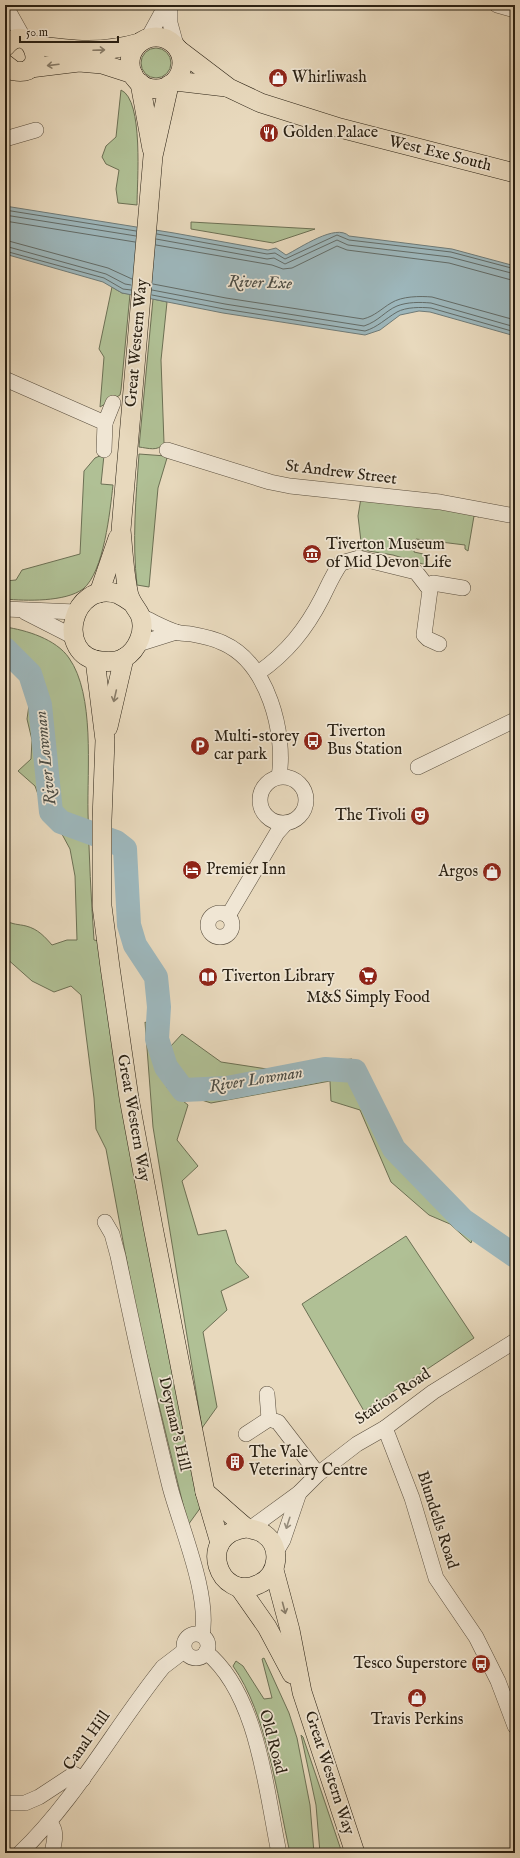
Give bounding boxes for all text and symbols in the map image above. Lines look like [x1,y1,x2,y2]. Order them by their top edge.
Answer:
scale bar [20,18,118,44]
text: 50 m [26,25,48,40]
one-way arrow [92,47,105,54]
one-way arrow [47,61,60,69]
shop icon: Whirliwash [267,67,289,89]
place label: Whirliwash [292,68,367,88]
restaurant icon: Golden Palace [258,122,280,144]
place label: Golden Palace [283,123,378,143]
street label: West Exe South [387,132,494,177]
water label: River Exe [228,271,293,295]
street label: Great Western Way [121,278,153,408]
street label: St Andrew Street [284,456,398,490]
place label: Tiverton Museum of Mid Devon Life [326,535,452,573]
museum icon: Tiverton Museum of Mid Devon Life [301,543,323,565]
one-way arrow [111,689,119,702]
water label: River Lowman [31,710,61,806]
place label: Tiverton Bus Station [327,722,403,760]
place label: Multi-storey car park [214,727,300,765]
bus stop icon: Tiverton Bus Station [302,730,324,752]
parking icon: Multi-storey car park [189,735,211,757]
theatre icon: The Tivoli [409,805,431,827]
place label: The Tivoli [335,806,406,826]
hotel icon: Premier Inn [181,859,203,881]
place label: Premier Inn [206,860,286,880]
shop icon: Argos [481,861,503,883]
place label: Argos [437,862,478,882]
supermarket icon: M&S Simply Food [357,965,379,987]
library icon: Tiverton Library [197,966,219,988]
place label: Tiverton Library [222,967,335,987]
place label: M&S Simply Food [306,988,430,1008]
street label: Great Western Way [112,1053,154,1183]
water label: River Lowman [208,1062,304,1098]
street label: Station Road [351,1364,435,1430]
street label: Deyman's Hill [153,1375,195,1474]
place label: The Vale Veterinary Centre [248,1443,368,1481]
building icon: The Vale Veterinary Centre [224,1451,246,1473]
street label: Blundells Road [412,1469,462,1572]
one-way arrow [284,1517,292,1529]
one-way arrow [280,1601,288,1614]
bus stop icon: Tesco Superstore [470,1653,492,1675]
place label: Tesco Superstore [354,1654,467,1674]
shop icon: Travis Perkins [406,1687,428,1709]
street label: Canal Hill [59,1707,115,1775]
street label: Old Road [254,1708,290,1777]
street label: Great Western Way [300,1709,358,1837]
place label: Travis Perkins [371,1710,464,1730]

